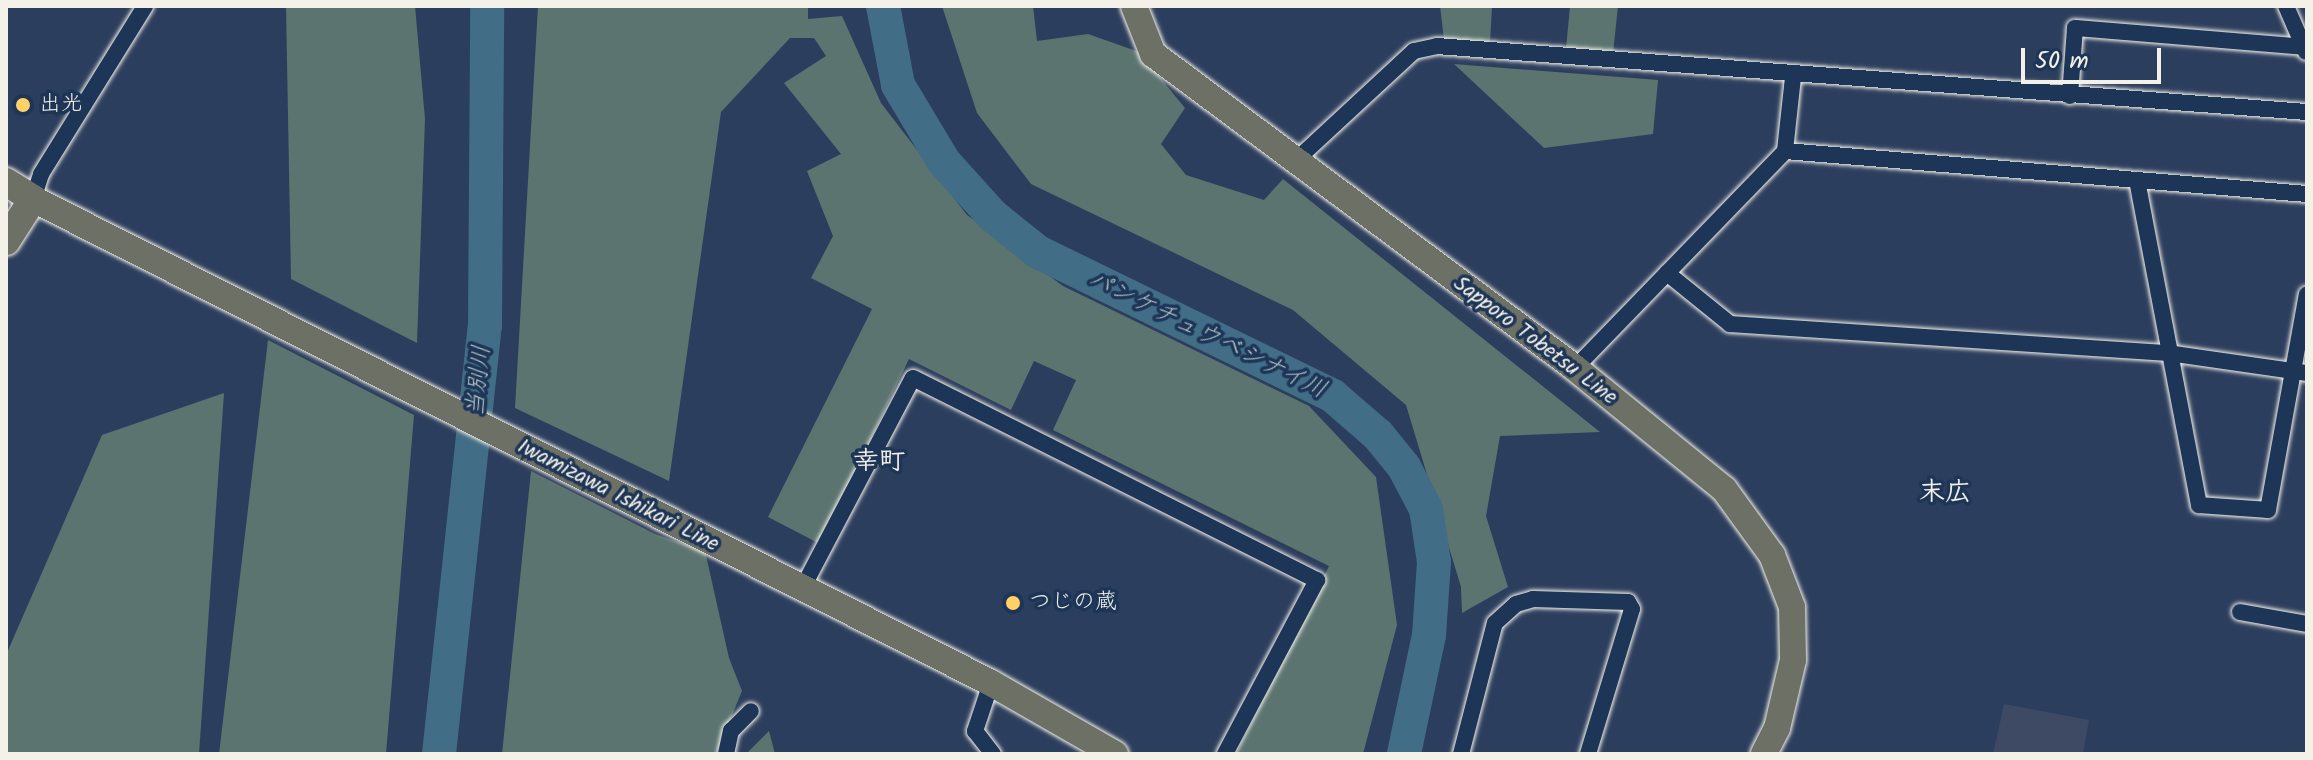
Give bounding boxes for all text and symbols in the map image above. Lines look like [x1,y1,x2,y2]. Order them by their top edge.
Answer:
scale bar [2025,32,2165,82]
text: 50 m [2035,42,2089,81]
place label: 出光 [39,92,83,118]
marker: 出光 [14,96,32,114]
water label: パンケチュウベシナイ川 [1082,264,1332,406]
street label: Sapporo Tobetsu Line [1448,271,1622,411]
water label: 当別川 [461,344,497,418]
street label: Iwamizawa Ishikari Line [513,434,723,558]
district label: 幸町 [853,447,905,479]
district label: 末広 [1919,478,1971,510]
place label: つじの蔵 [1029,590,1117,616]
marker: つじの蔵 [1004,594,1022,612]

